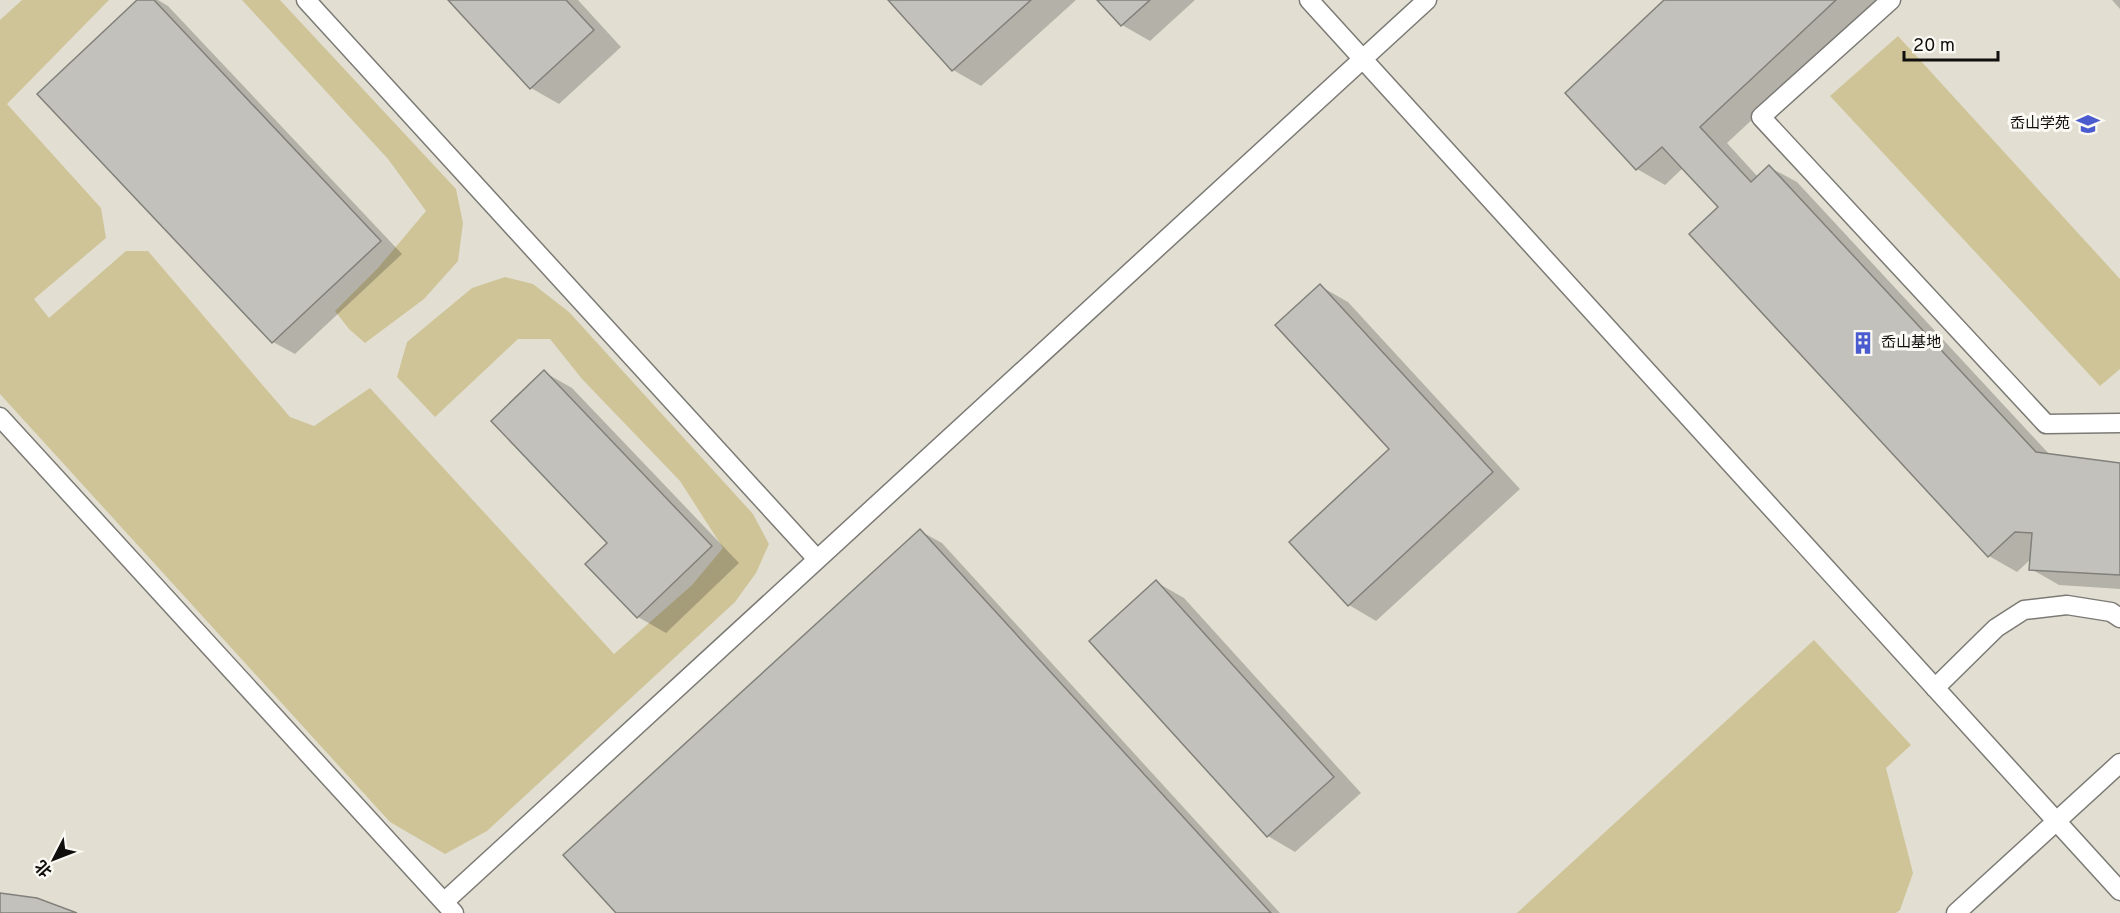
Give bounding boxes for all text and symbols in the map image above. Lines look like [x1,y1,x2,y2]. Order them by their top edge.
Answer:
scale bar [1904,24,1998,62]
text: 20 m [1913,35,1955,58]
school or university icon: 岙山学苑 [2075,111,2101,137]
place label: 岙山学苑 [2010,115,2070,134]
building icon: 岙山基地 [1850,330,1876,356]
place label: 岙山基地 [1881,334,1941,353]
north arrow [24,829,84,889]
text: 北 [32,855,57,880]

